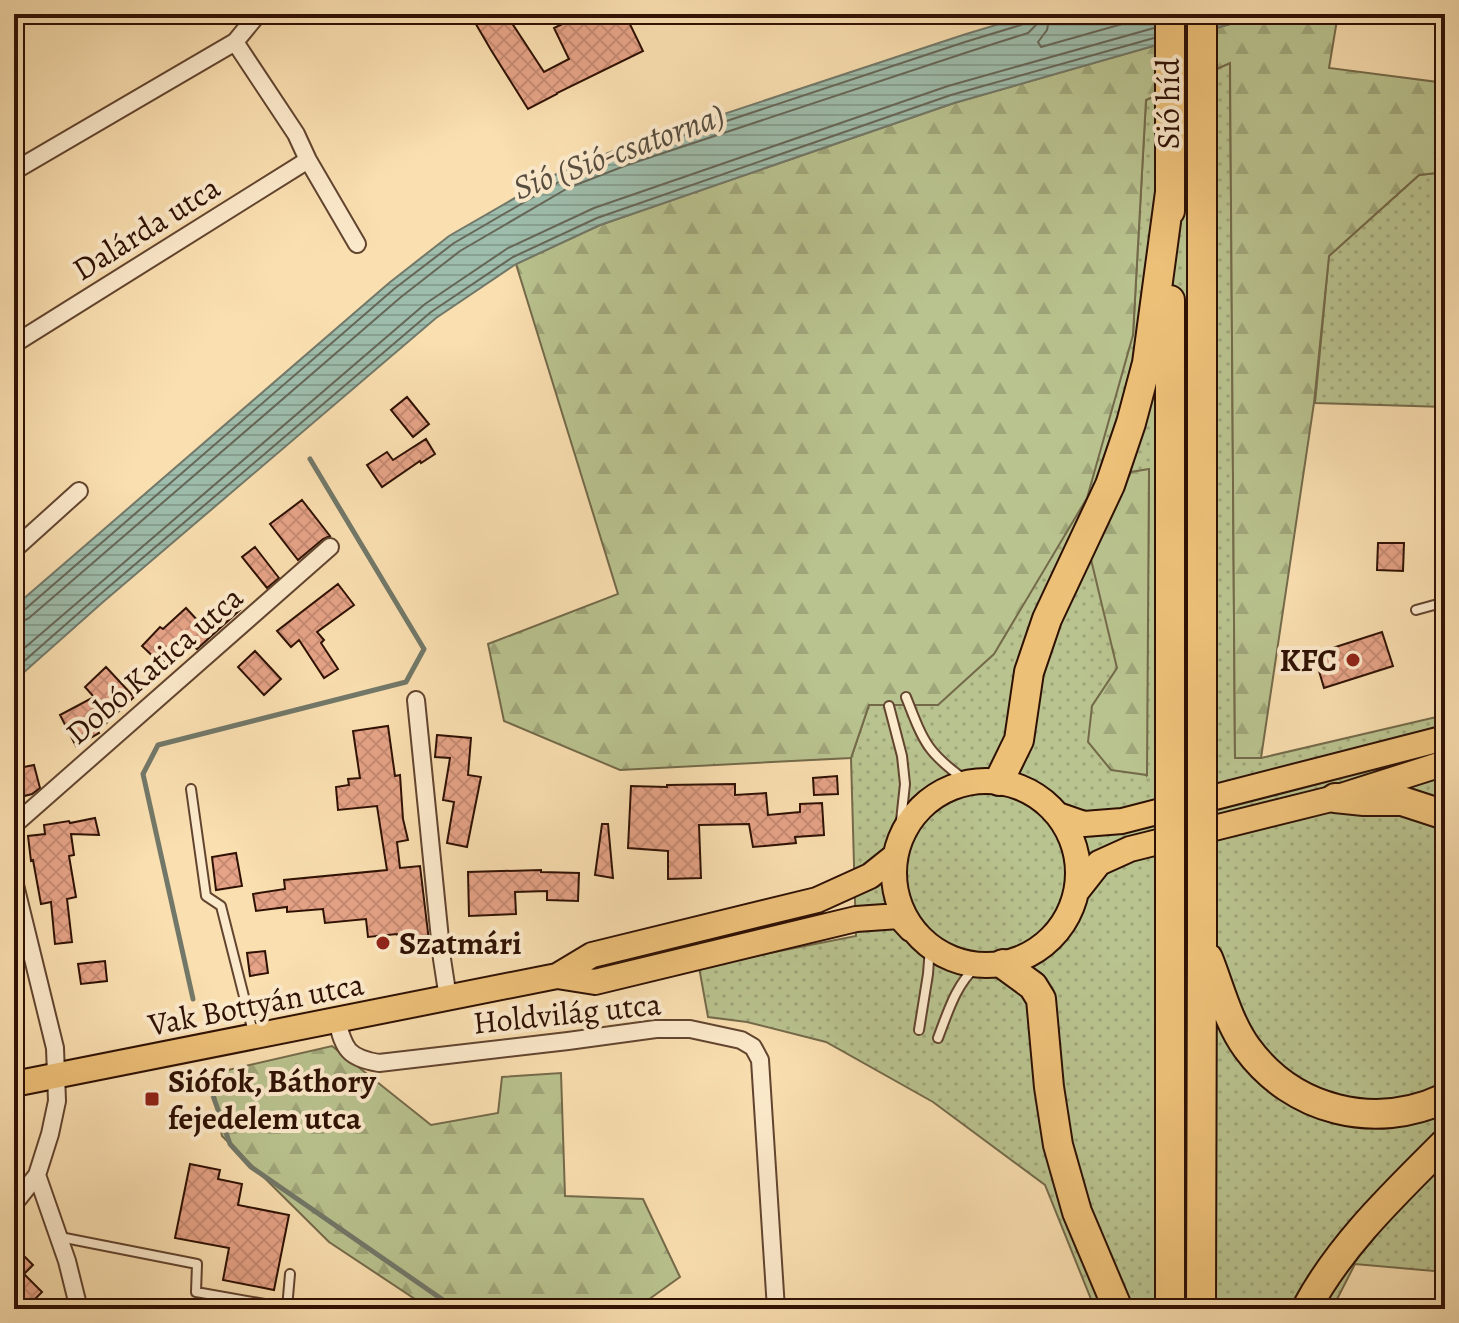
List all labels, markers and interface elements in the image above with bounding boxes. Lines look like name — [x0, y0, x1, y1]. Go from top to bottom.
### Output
street label: Sió híd — [1146, 58, 1190, 150]
water label: Sió (Sió-csatorna) — [506, 91, 732, 211]
street label: Dalárda utca — [64, 165, 228, 291]
street label: Dobó Katica utca — [56, 576, 252, 754]
place label: KFC — [1280, 638, 1337, 682]
marker: KFC — [1344, 651, 1362, 669]
place label: Szatmári — [399, 921, 522, 965]
marker: Szatmári — [374, 934, 392, 952]
street label: Vak Bottyán utca — [144, 962, 368, 1047]
street label: Holdvilág utca — [471, 981, 663, 1045]
place label: Siófok, Báthory fejedelem utca — [168, 1059, 377, 1140]
marker: Siófok, Báthory fejedelem utca — [143, 1090, 161, 1108]

